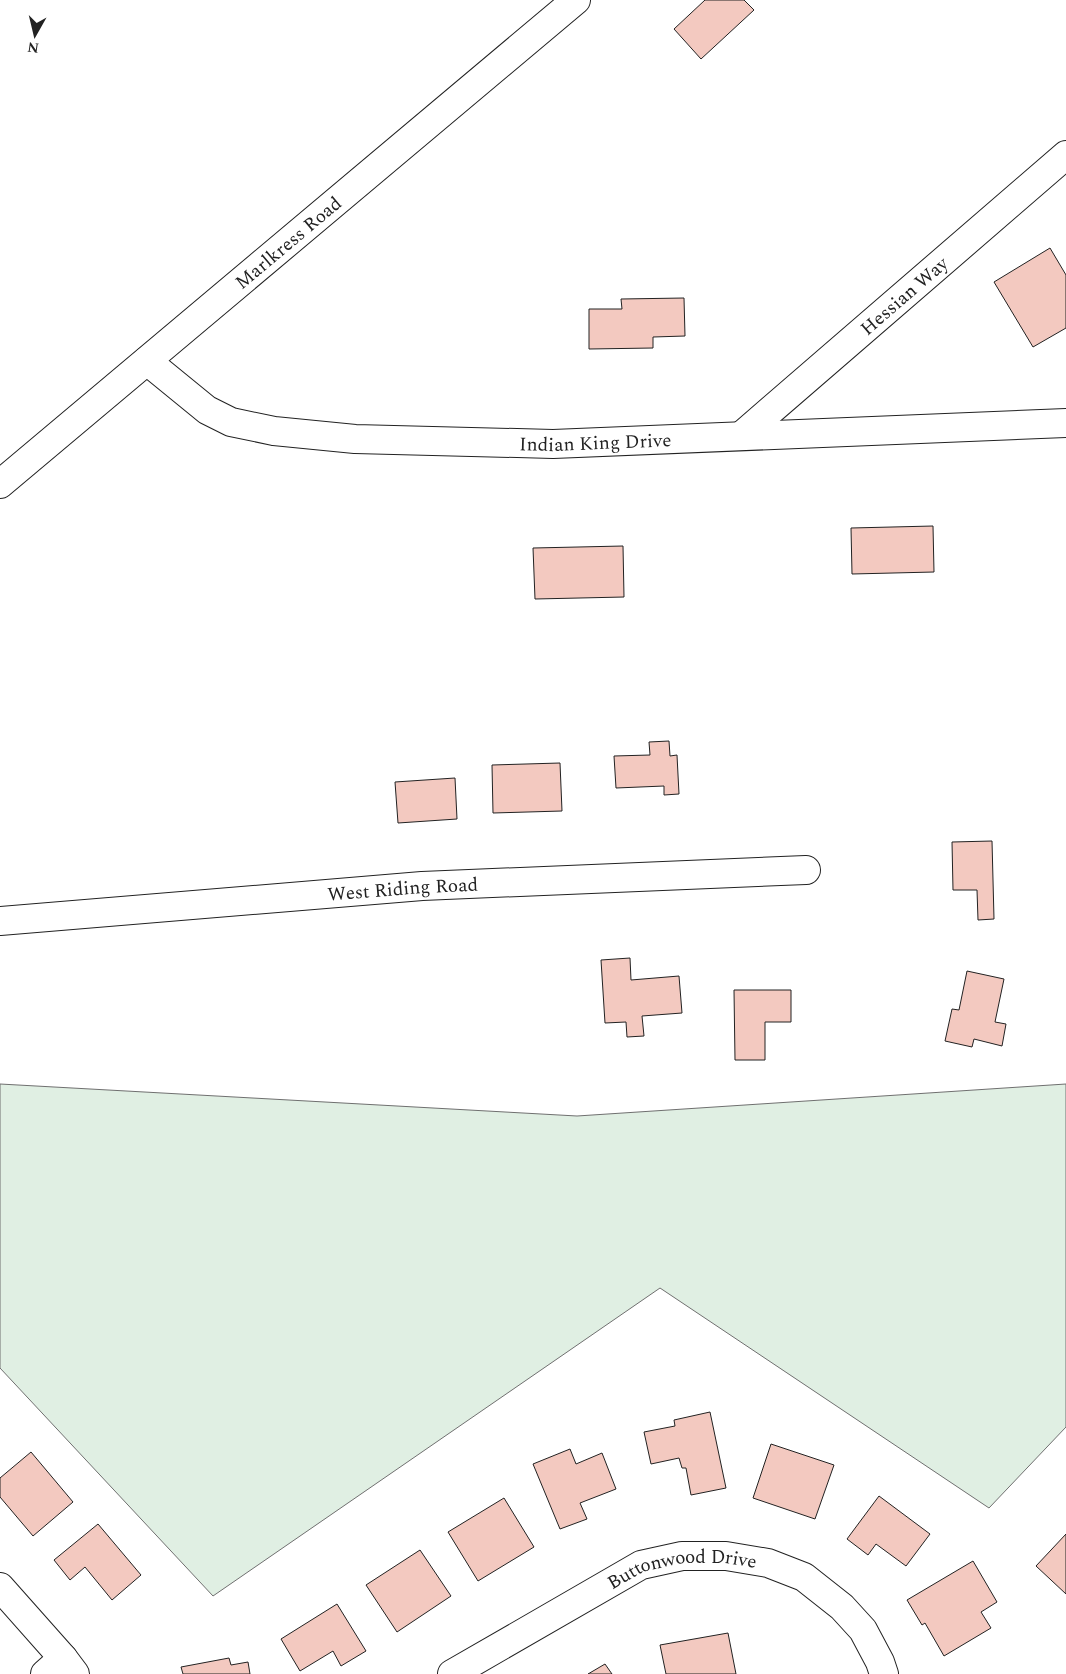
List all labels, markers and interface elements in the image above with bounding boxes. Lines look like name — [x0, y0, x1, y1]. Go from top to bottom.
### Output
north arrow — [10, 10, 60, 60]
text: N — [26, 36, 40, 59]
street label: Marlkress Road — [229, 190, 349, 297]
street label: Hessian Way — [854, 249, 956, 343]
street label: Indian King Drive — [519, 426, 672, 460]
street label: West Riding Road — [326, 871, 479, 910]
street label: Buttonwood Drive — [602, 1543, 759, 1598]

